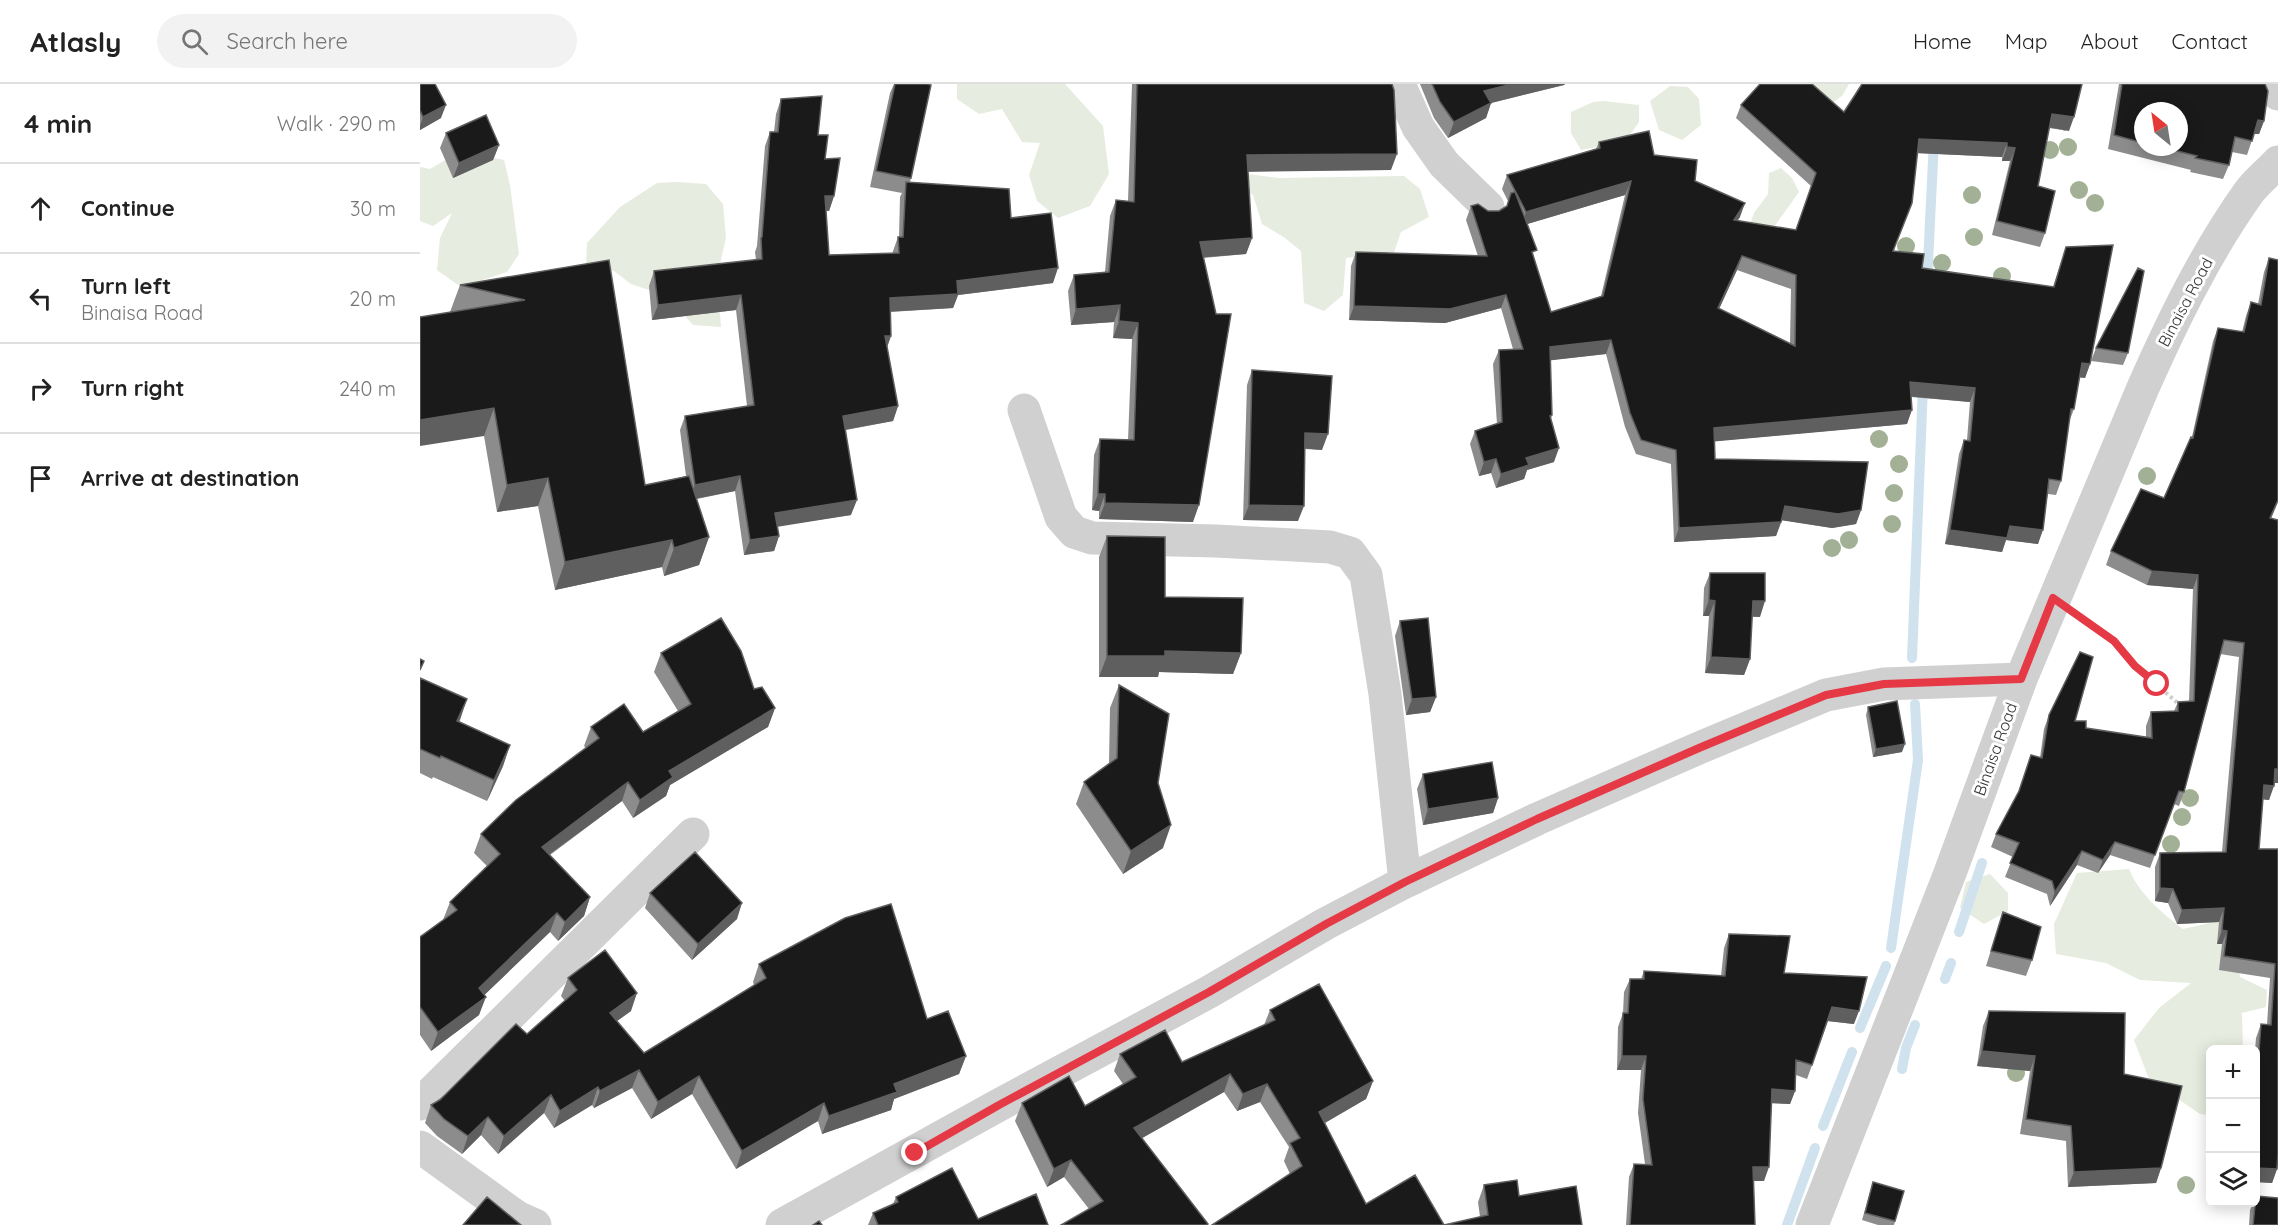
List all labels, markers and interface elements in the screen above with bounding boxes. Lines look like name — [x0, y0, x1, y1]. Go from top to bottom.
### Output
search box — [157, 14, 577, 68]
text: Atlasly — [30, 24, 121, 59]
icon: search — [178, 25, 211, 58]
text: Search here — [226, 27, 348, 55]
text: Home — [1913, 28, 1972, 54]
text: Map — [2005, 28, 2048, 54]
text: About — [2081, 28, 2139, 54]
text: Contact — [2172, 28, 2248, 54]
north arrow — [2134, 102, 2188, 156]
text: 4 min — [24, 107, 92, 140]
text: Walk · 290 m — [277, 111, 396, 136]
icon: ahead — [24, 192, 57, 225]
text: Continue — [81, 194, 175, 222]
text: 30 m — [350, 196, 396, 221]
street label: Binaisa Road — [2153, 254, 2217, 350]
text: Turn left — [81, 272, 171, 300]
icon: left — [24, 282, 57, 315]
text: 20 m — [349, 286, 396, 311]
text: Binaisa Road — [81, 300, 203, 325]
icon: right — [24, 372, 57, 405]
text: Turn right — [81, 374, 185, 402]
text: 240 m — [339, 376, 396, 401]
icon: arrive — [24, 462, 57, 495]
text: Arrive at destination — [81, 464, 299, 492]
route start — [2143, 670, 2169, 696]
street label: Binaisa Road — [1969, 700, 2021, 798]
map controls — [2206, 1045, 2260, 1207]
button: + — [2206, 1045, 2260, 1099]
button: − — [2206, 1099, 2260, 1153]
route end — [901, 1139, 927, 1165]
button: layers — [2206, 1153, 2260, 1207]

